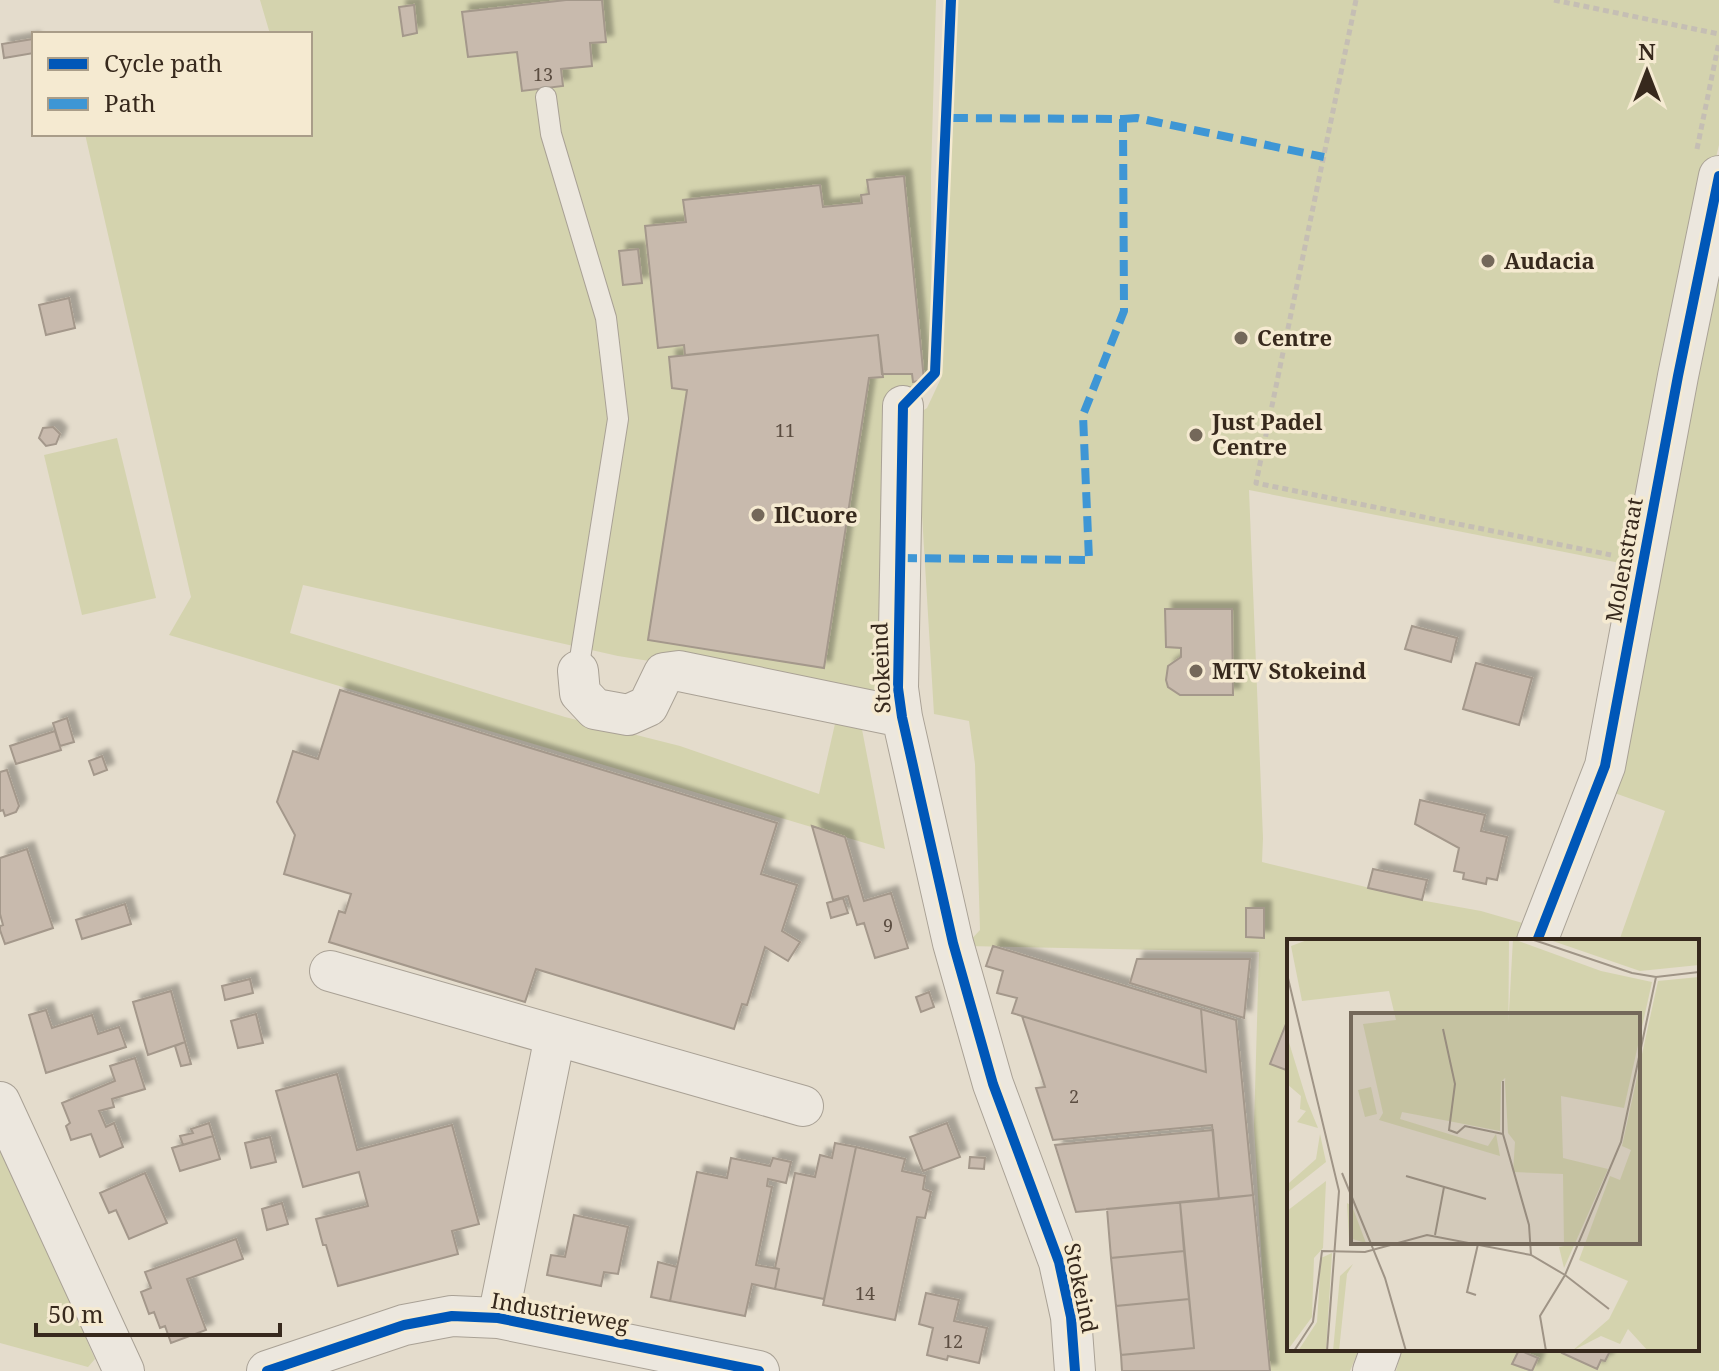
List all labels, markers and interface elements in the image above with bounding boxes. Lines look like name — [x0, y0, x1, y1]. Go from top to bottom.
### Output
legend — [32, 32, 312, 136]
north arrow — [1607, 32, 1687, 112]
text: N — [1638, 36, 1656, 66]
text: Cycle path — [104, 46, 223, 79]
house number: 13 — [533, 62, 553, 86]
text: Path — [104, 86, 156, 119]
place label: Audacia — [1504, 245, 1595, 275]
marker: Audacia — [1479, 252, 1497, 270]
place label: Centre — [1257, 322, 1332, 352]
marker: Centre — [1232, 329, 1250, 347]
place label: Just Padel Centre — [1211, 406, 1323, 461]
house number: 11 — [775, 418, 795, 442]
marker: Just Padel Centre — [1187, 426, 1205, 444]
street label: Molenstraat — [1597, 495, 1649, 625]
place label: IlCuore — [774, 499, 858, 529]
marker: IlCuore — [749, 506, 767, 524]
street label: Stokeind — [863, 621, 897, 714]
place label: MTV Stokeind — [1212, 655, 1366, 685]
marker: MTV Stokeind — [1187, 662, 1205, 680]
house number: 9 — [883, 913, 893, 937]
inset map — [1287, 939, 1699, 1351]
house number: 2 — [1069, 1084, 1079, 1108]
street label: Stokeind — [1058, 1240, 1106, 1336]
house number: 14 — [855, 1281, 875, 1305]
street label: Industrieweg — [489, 1284, 631, 1338]
scale bar — [36, 1287, 280, 1337]
text: 50 m — [48, 1297, 104, 1330]
house number: 12 — [943, 1329, 963, 1353]

